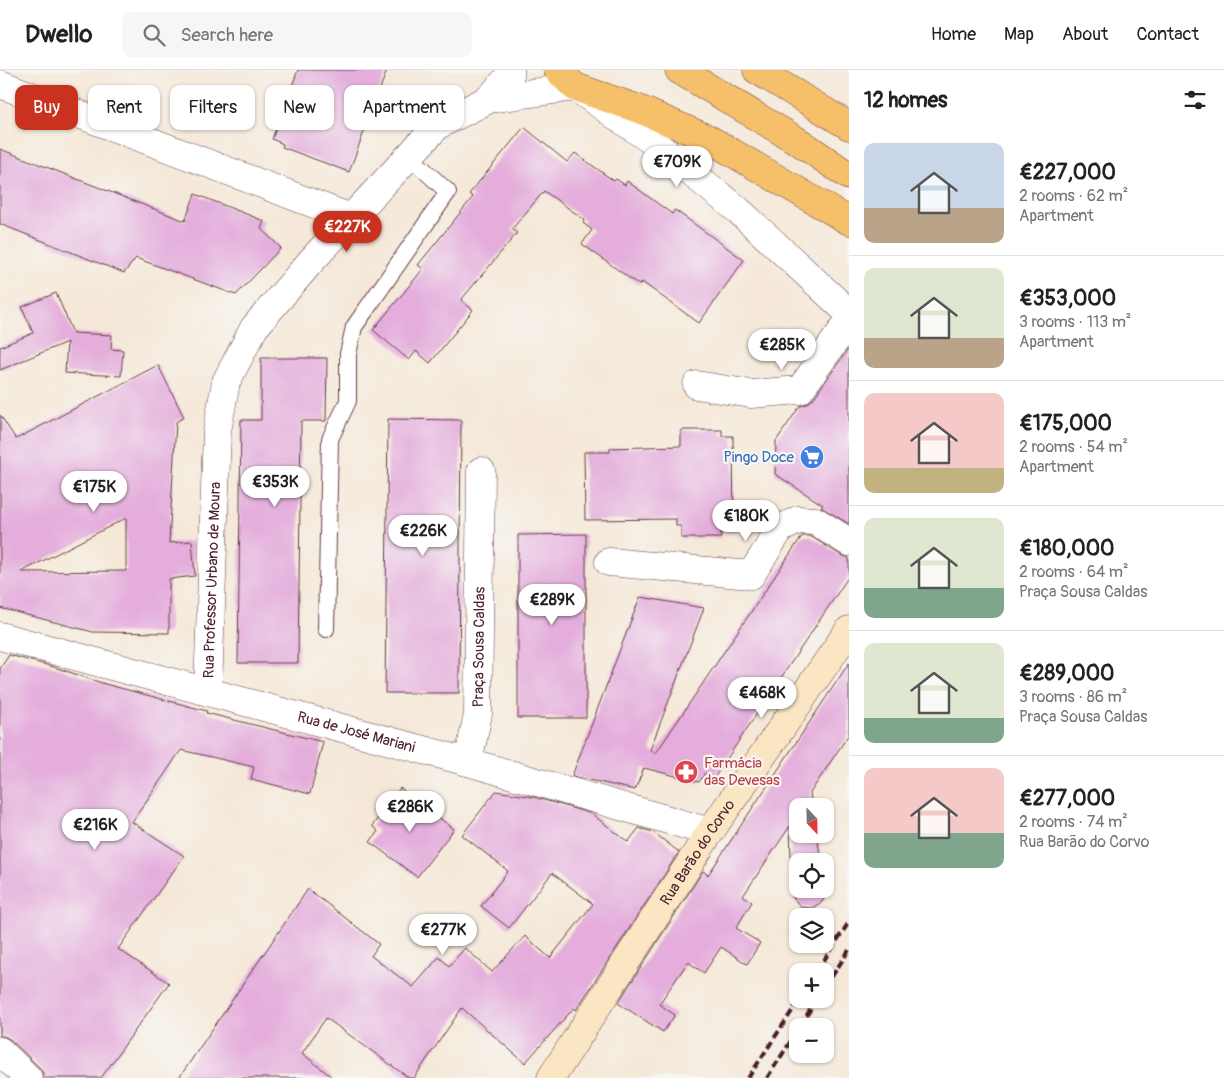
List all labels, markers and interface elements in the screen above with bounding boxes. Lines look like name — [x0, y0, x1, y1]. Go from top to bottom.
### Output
search box — [122, 12, 472, 57]
text: Dwello — [25, 20, 92, 49]
icon: search — [140, 21, 168, 49]
text: Search here — [180, 23, 273, 47]
text: Home — [931, 23, 976, 46]
text: Map — [1004, 23, 1034, 46]
text: About — [1062, 23, 1108, 46]
text: Contact — [1136, 23, 1199, 46]
chip: Buy — [15, 85, 78, 130]
chip: Rent — [88, 85, 160, 130]
chip: Filters — [170, 85, 255, 130]
chip: New — [265, 85, 334, 130]
chip: Apartment — [344, 85, 464, 130]
icon: filters — [1181, 86, 1209, 114]
text: 12 homes — [864, 87, 947, 114]
pin: €709K — [642, 146, 712, 188]
text: €709K — [653, 152, 701, 172]
text: €227,000 — [1019, 159, 1116, 186]
icon: home — [904, 163, 964, 223]
text: 2 rooms · 62 m² — [1019, 186, 1128, 206]
text: Apartment — [1019, 206, 1094, 226]
pin: €227K — [312, 210, 382, 253]
text: €227K — [324, 217, 370, 237]
text: €353,000 — [1019, 285, 1116, 312]
icon: home — [904, 288, 964, 348]
text: 3 rooms · 113 m² — [1019, 312, 1131, 332]
pin: €285K — [747, 328, 817, 371]
text: Apartment — [1019, 332, 1094, 352]
text: €285K — [759, 335, 805, 355]
text: €175,000 — [1019, 410, 1112, 437]
icon: home — [904, 413, 964, 473]
text: 2 rooms · 54 m² — [1019, 437, 1128, 457]
supermarket icon: Pingo Doce — [799, 444, 825, 470]
place label: Pingo Doce — [723, 448, 795, 467]
text: Apartment — [1019, 457, 1094, 477]
pin: €353K — [240, 466, 310, 508]
pin: €175K — [59, 470, 129, 513]
text: €353K — [252, 472, 298, 492]
text: €175K — [72, 477, 116, 497]
street label: Rua Professor Urbano de Moura — [199, 481, 225, 679]
pin: €180K — [711, 500, 781, 542]
text: €180K — [723, 506, 769, 526]
pin: €226K — [388, 514, 458, 557]
text: €226K — [399, 521, 447, 541]
text: €180,000 — [1019, 535, 1114, 562]
icon: home — [904, 538, 964, 598]
text: 2 rooms · 64 m² — [1019, 562, 1129, 582]
text: Praça Sousa Caldas — [1019, 582, 1147, 602]
pin: €289K — [517, 584, 587, 626]
street label: Praça Sousa Caldas — [469, 586, 489, 707]
text: €289K — [529, 590, 575, 610]
text: €289,000 — [1019, 660, 1114, 687]
icon: home — [904, 663, 964, 723]
pin: €468K — [727, 676, 797, 719]
text: €468K — [739, 683, 785, 703]
text: 3 rooms · 86 m² — [1019, 687, 1127, 707]
street label: Rua de José Mariani — [295, 707, 418, 757]
text: Praça Sousa Caldas — [1019, 707, 1147, 727]
place label: Farmácia das Devesas — [704, 754, 780, 790]
pharmacy icon: Farmácia das Devesas — [673, 759, 699, 785]
text: €277,000 — [1019, 785, 1115, 812]
icon: home — [904, 788, 964, 848]
pin: €286K — [375, 790, 445, 833]
street label: Rua Barão do Corvo — [656, 796, 739, 909]
text: €286K — [387, 797, 433, 817]
north arrow — [789, 798, 834, 842]
map controls — [789, 798, 834, 1063]
pin: €216K — [60, 808, 130, 851]
text: 2 rooms · 74 m² — [1019, 812, 1128, 832]
text: €216K — [73, 815, 117, 835]
text: Rua Barão do Corvo — [1019, 832, 1149, 852]
button: locate — [789, 853, 834, 898]
button: layers — [789, 908, 834, 953]
pin: €277K — [408, 914, 478, 956]
text: €277K — [420, 920, 466, 940]
button: + — [789, 963, 834, 1008]
button: − — [789, 1018, 834, 1063]

